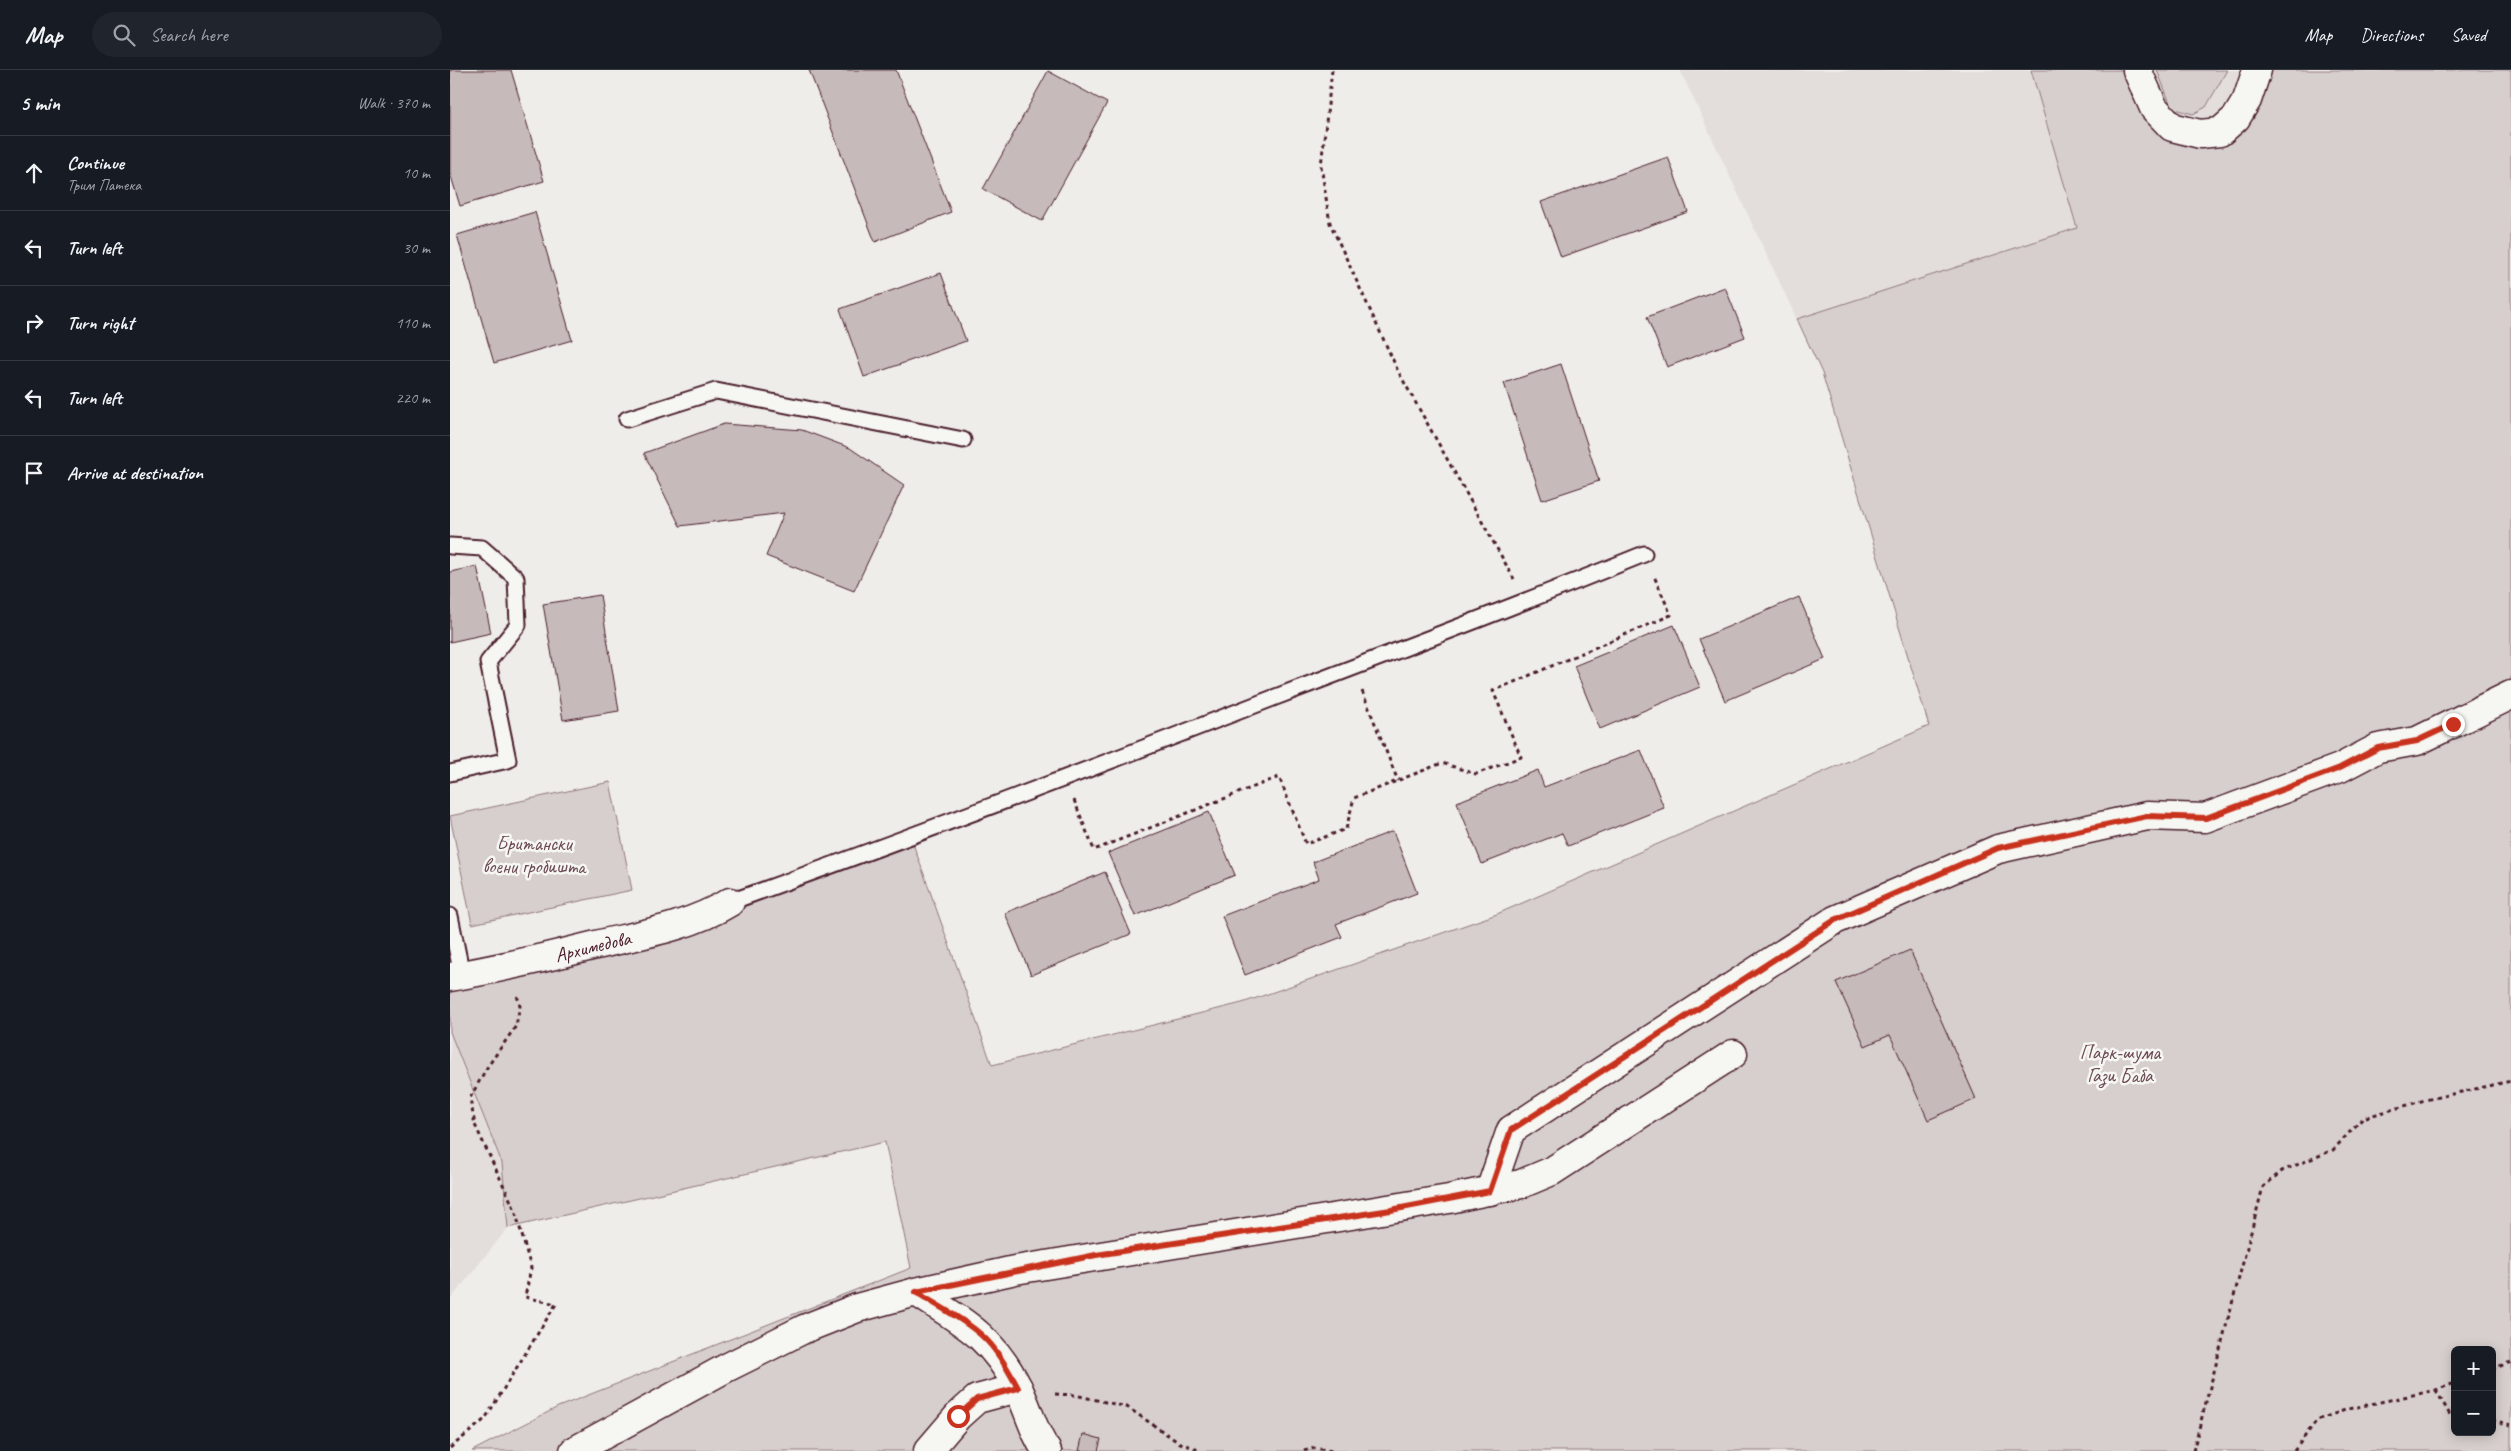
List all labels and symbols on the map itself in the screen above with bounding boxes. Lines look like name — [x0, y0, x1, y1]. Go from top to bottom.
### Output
route end — [2442, 713, 2465, 736]
park label: Британски воени гробишта — [483, 831, 587, 879]
street label: Архимедова — [552, 925, 634, 968]
park label: Парк-шума Гази Баба — [2080, 1040, 2162, 1089]
route start — [947, 1405, 970, 1428]

